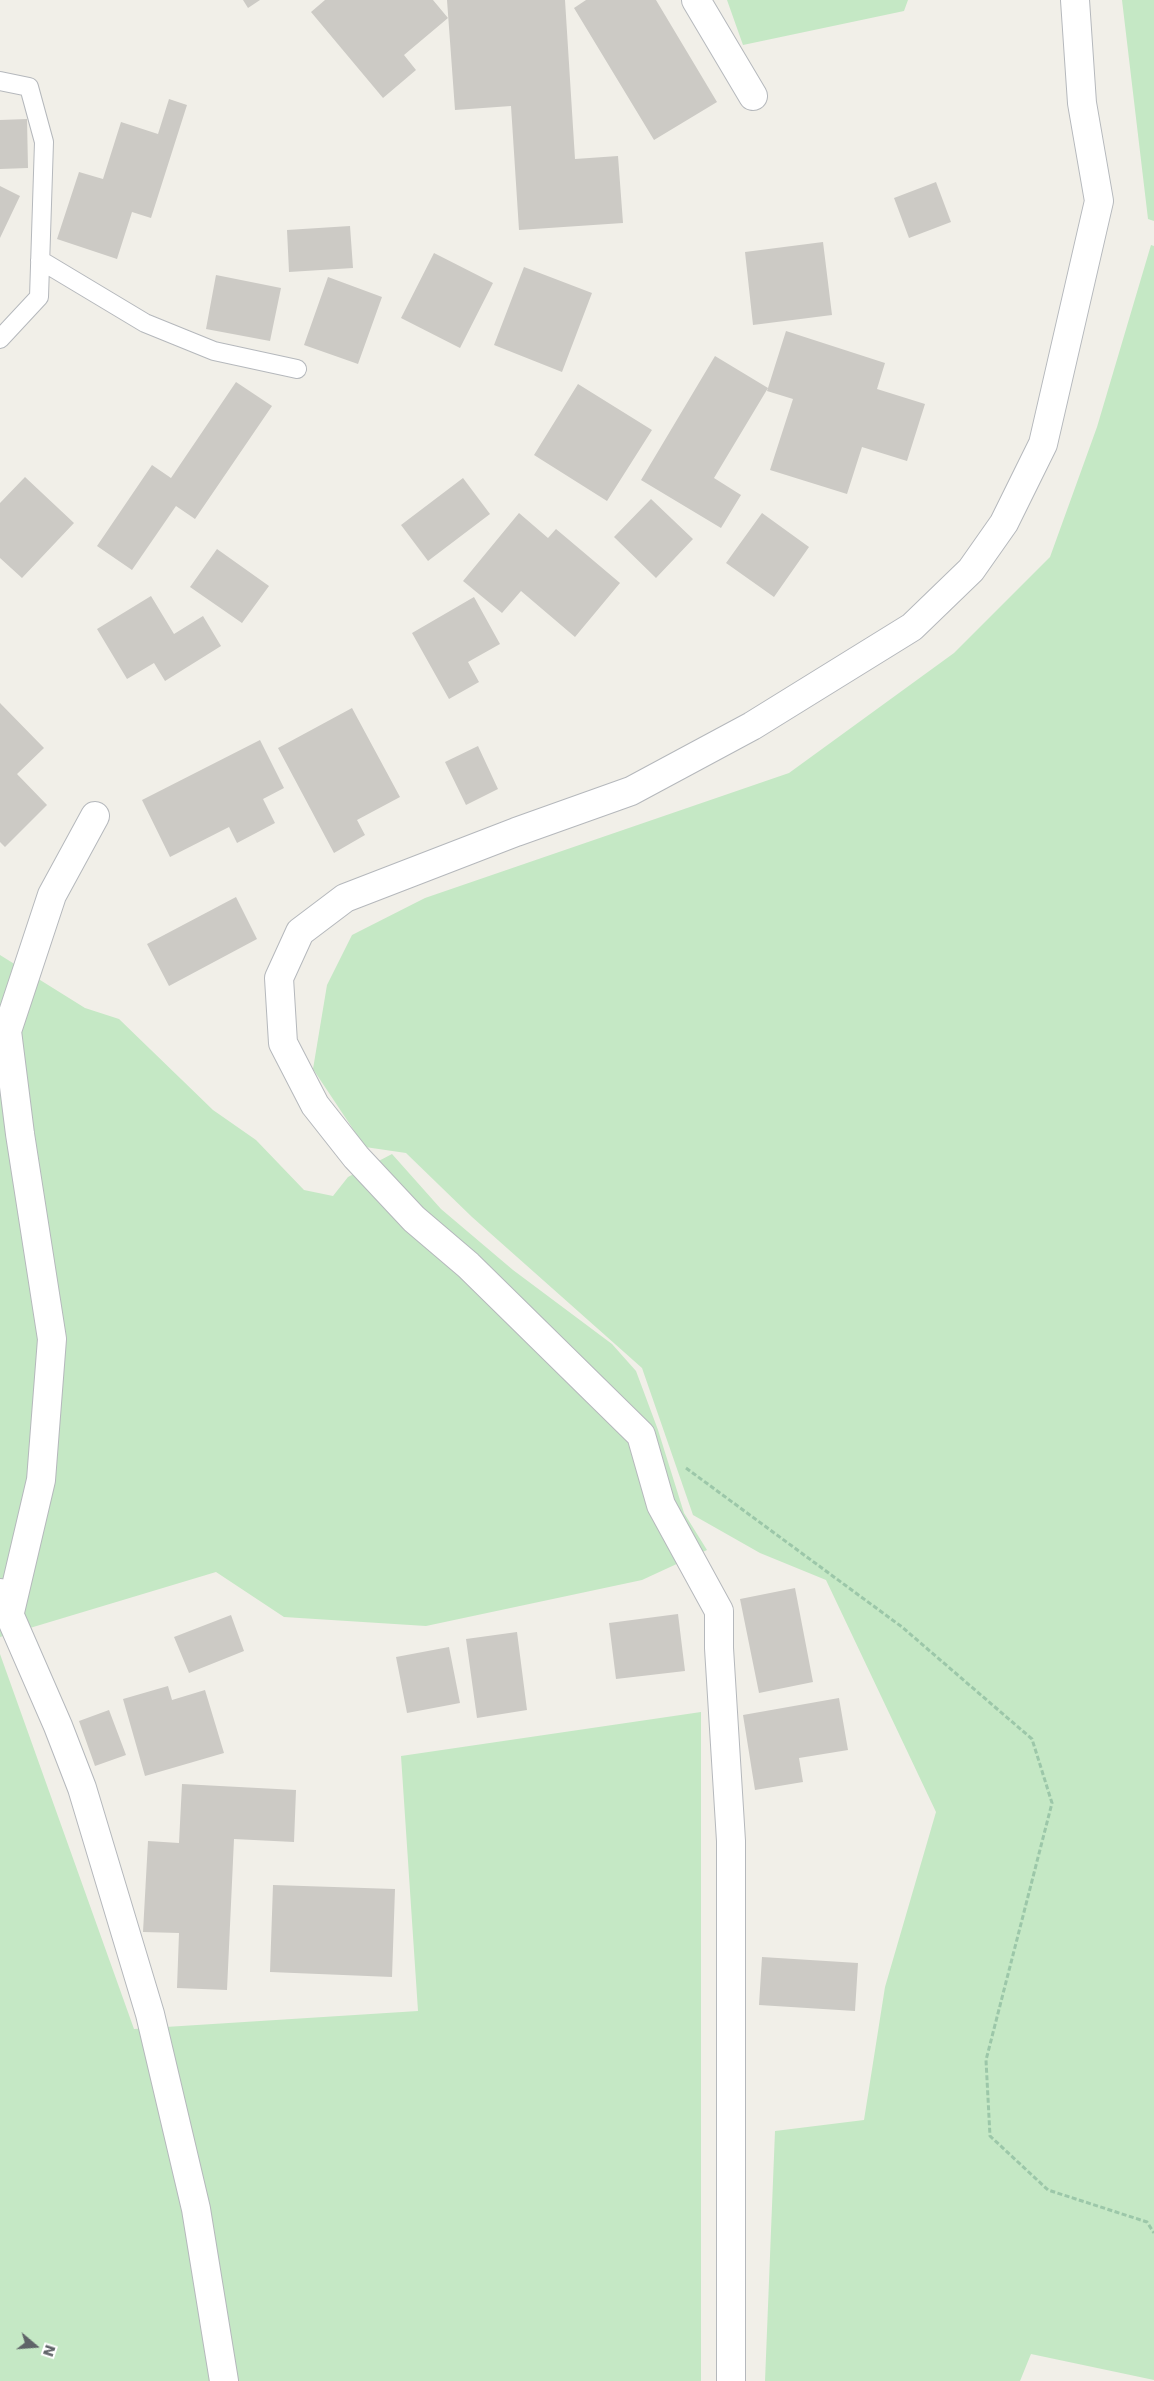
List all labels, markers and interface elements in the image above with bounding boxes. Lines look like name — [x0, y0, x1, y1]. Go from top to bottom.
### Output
north arrow — [10, 2321, 60, 2371]
text: N — [40, 2343, 59, 2359]

